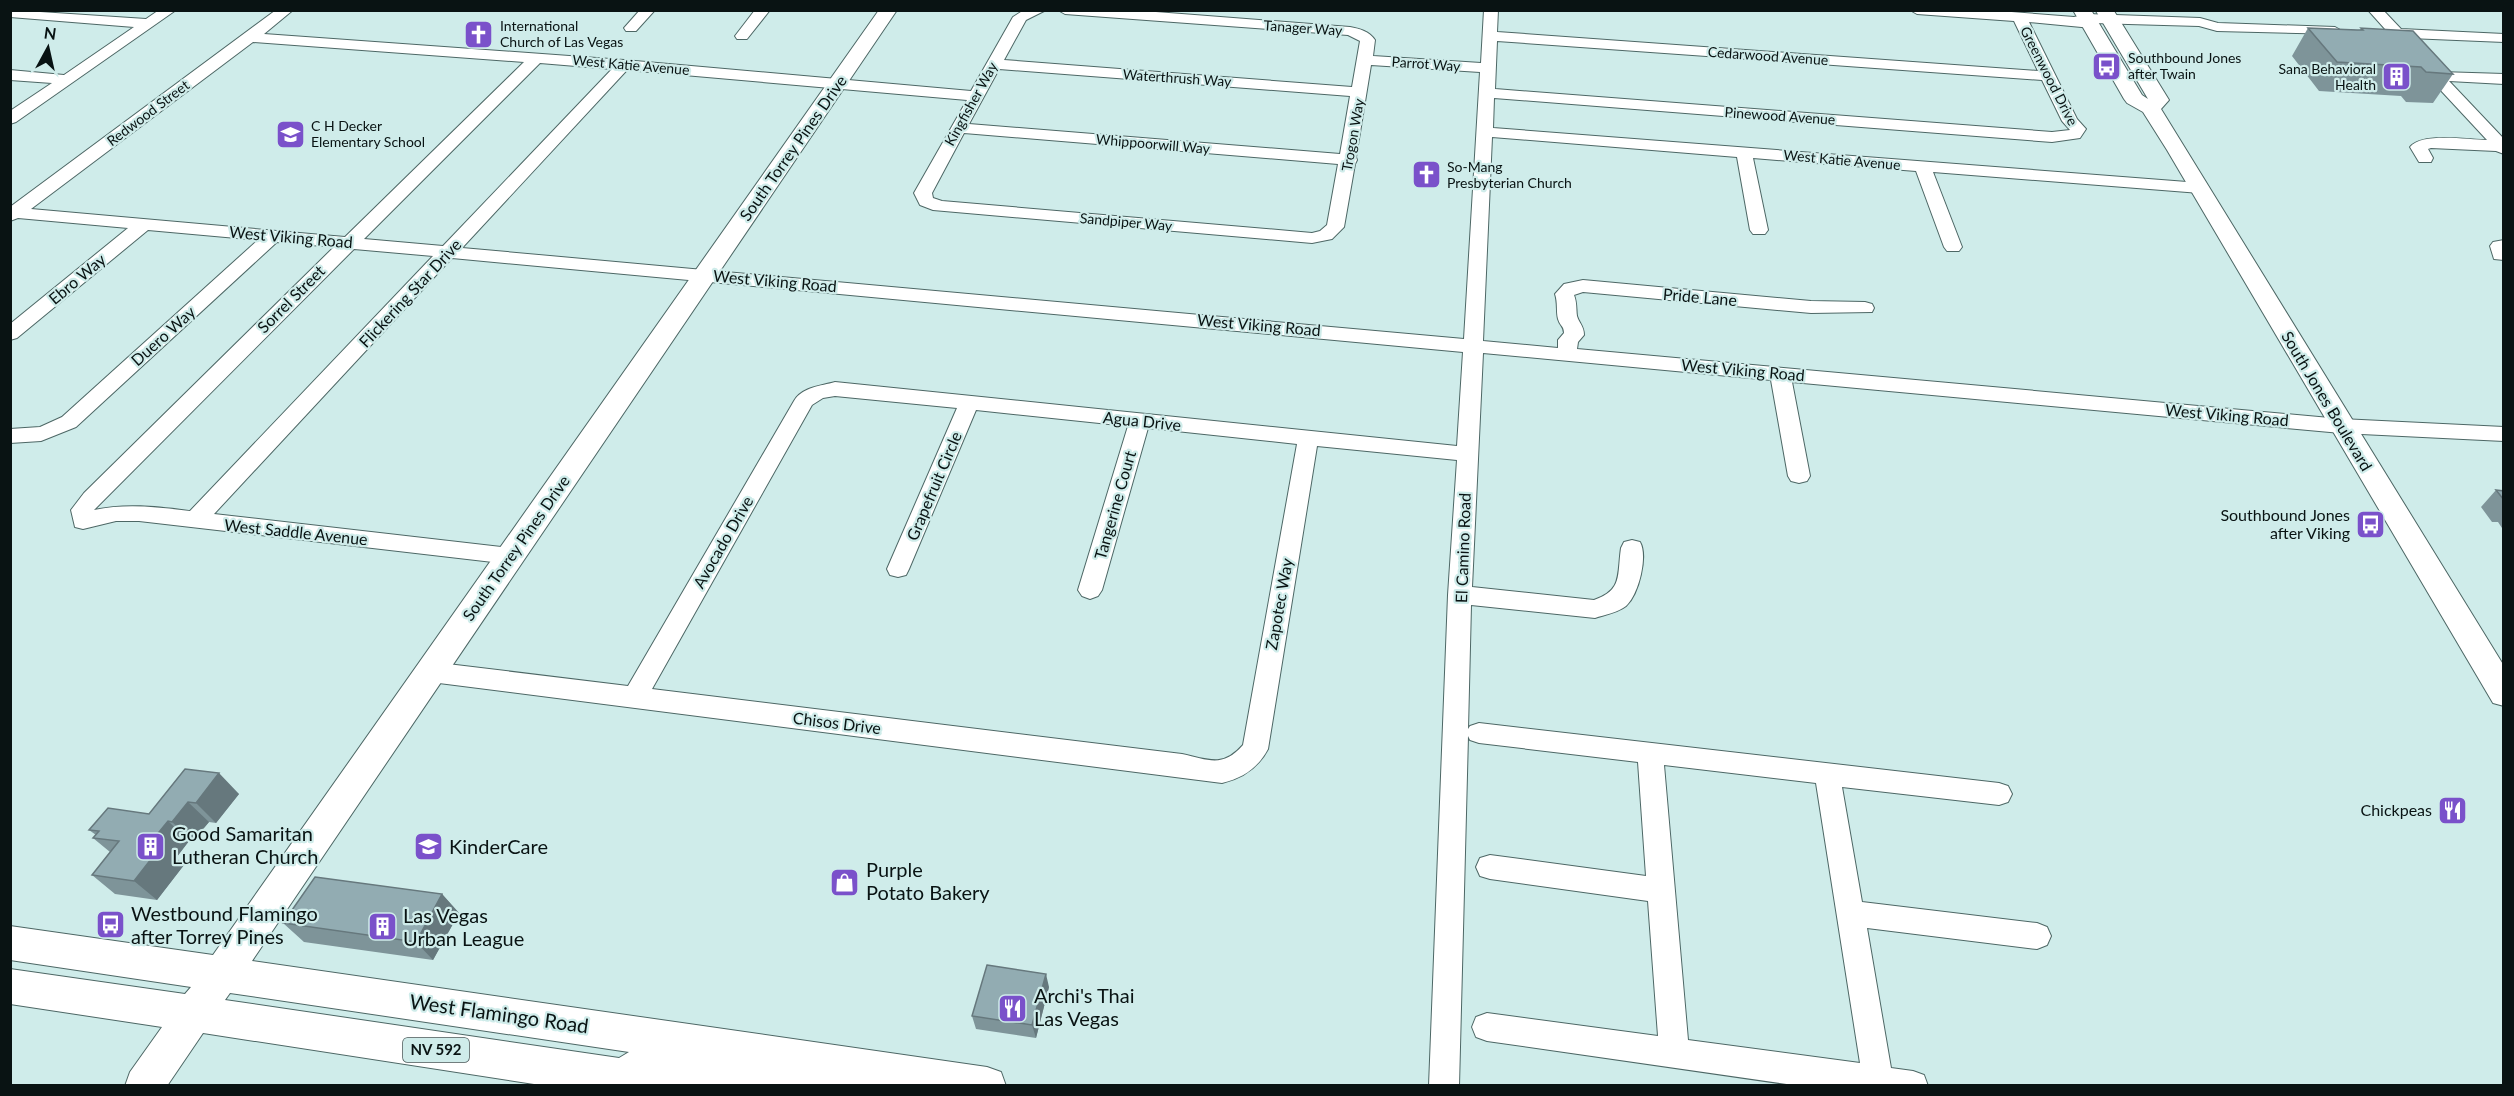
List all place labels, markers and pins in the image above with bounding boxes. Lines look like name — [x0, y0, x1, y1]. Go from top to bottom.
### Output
place label: International Church of Las Vegas — [500, 17, 623, 50]
church icon: International Church of Las Vegas — [463, 18, 495, 50]
place label: Southbound Jones after Twain — [2128, 49, 2241, 82]
bus stop icon: Southbound Jones after Twain — [2091, 50, 2123, 82]
place label: Sana Behavioral Health — [2278, 60, 2376, 93]
building icon: Sana Behavioral Health — [2381, 61, 2413, 93]
place label: C H Decker Elementary School — [311, 117, 425, 150]
school or university icon: C H Decker Elementary School — [274, 118, 306, 150]
place label: So-Mang Presbyterian Church — [1447, 158, 1572, 191]
church icon: So-Mang Presbyterian Church — [1410, 159, 1442, 191]
place label: Southbound Jones after Viking — [2220, 505, 2350, 542]
bus stop icon: Southbound Jones after Viking — [2355, 508, 2387, 540]
restaurant icon: Chickpeas — [2437, 794, 2469, 826]
place label: Chickpeas — [2360, 800, 2432, 819]
place label: Good Samaritan Lutheran Church — [172, 821, 318, 868]
building icon: Good Samaritan Lutheran Church — [135, 830, 167, 862]
school or university icon: KinderCare — [412, 831, 444, 863]
place label: KinderCare — [449, 834, 548, 858]
place label: Purple Potato Bakery — [866, 857, 990, 904]
shop icon: Purple Potato Bakery — [829, 866, 861, 898]
place label: Westbound Flamingo after Torrey Pines — [131, 901, 318, 948]
place label: Las Vegas Urban League — [403, 903, 524, 950]
bus stop icon: Westbound Flamingo after Torrey Pines — [94, 909, 126, 941]
building icon: Las Vegas Urban League — [366, 911, 398, 943]
place label: Archi's Thai Las Vegas — [1034, 983, 1135, 1030]
restaurant icon: Archi's Thai Las Vegas — [997, 992, 1029, 1024]

